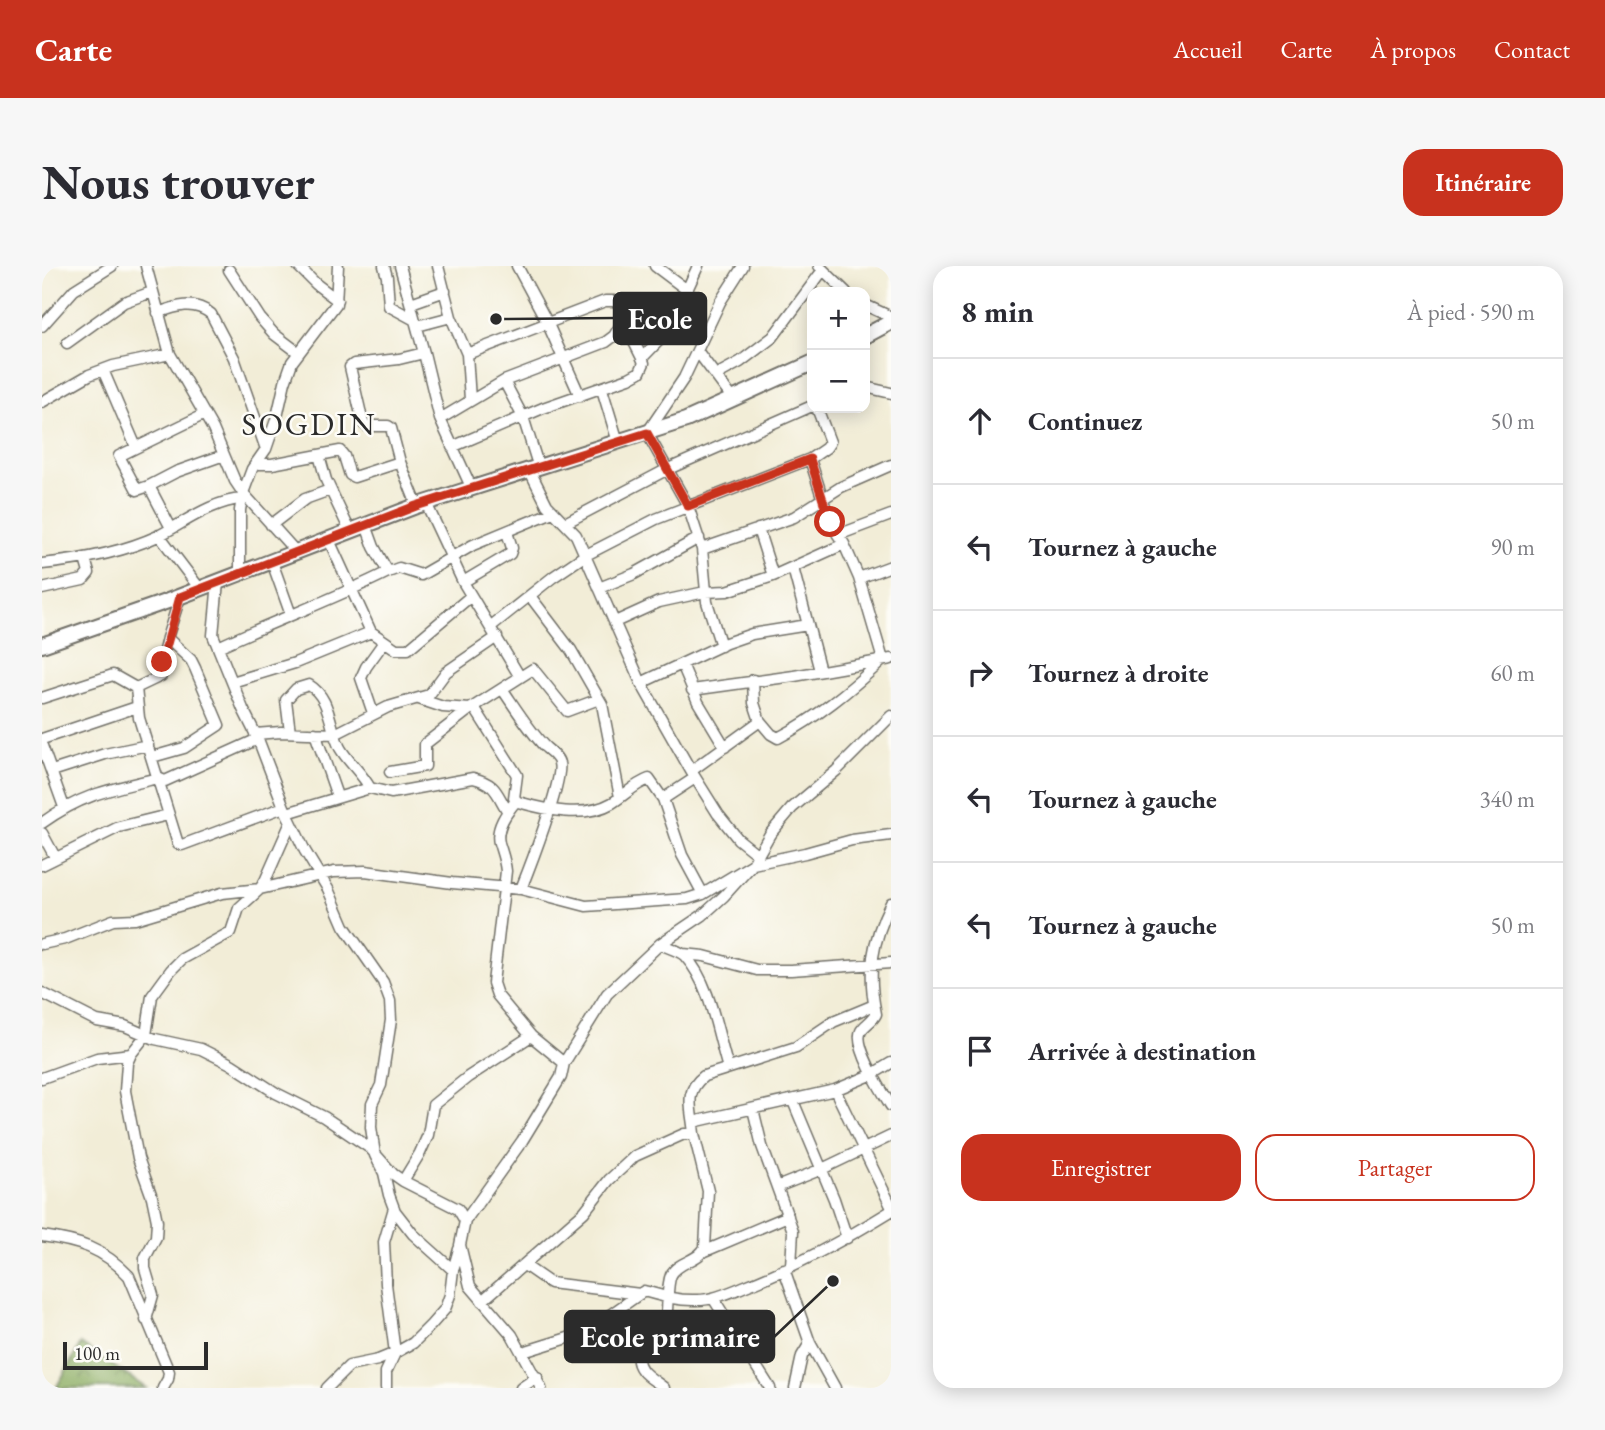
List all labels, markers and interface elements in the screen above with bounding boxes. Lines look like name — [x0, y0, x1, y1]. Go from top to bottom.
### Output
text: Carte — [35, 28, 112, 71]
text: Accueil — [1173, 34, 1243, 65]
text: Carte — [1281, 34, 1332, 65]
text: À propos — [1370, 34, 1456, 65]
text: Contact — [1494, 34, 1570, 65]
button: Itinéraire — [1403, 149, 1563, 216]
text: Nous trouver — [42, 150, 315, 214]
map controls — [807, 287, 870, 413]
button: + — [807, 287, 870, 350]
text: 8 min — [961, 292, 1034, 331]
callout: Ecole — [614, 293, 706, 344]
text: À pied · 590 m — [1407, 297, 1535, 327]
text: Ecole — [628, 299, 692, 338]
button: − — [807, 350, 870, 413]
icon: ahead — [961, 402, 999, 440]
district label: SOGDIN — [242, 403, 376, 445]
text: Continuez — [1028, 404, 1142, 438]
text: 50 m — [1490, 406, 1535, 436]
route start — [814, 506, 845, 537]
icon: left — [961, 528, 999, 566]
text: Tournez à gauche — [1028, 530, 1217, 564]
text: 90 m — [1490, 532, 1535, 562]
route end — [146, 646, 177, 677]
icon: right — [961, 654, 999, 692]
text: Tournez à droite — [1028, 656, 1209, 690]
text: 60 m — [1490, 658, 1535, 688]
icon: left — [961, 780, 999, 818]
text: Tournez à gauche — [1028, 782, 1217, 816]
text: 340 m — [1479, 784, 1535, 814]
icon: left — [961, 906, 999, 944]
text: Tournez à gauche — [1028, 908, 1217, 942]
text: 50 m — [1490, 910, 1535, 940]
icon: arrive — [961, 1032, 999, 1070]
text: Arrivée à destination — [1028, 1034, 1256, 1068]
button: Enregistrer — [961, 1134, 1241, 1201]
button: Partager — [1255, 1134, 1535, 1201]
callout: Ecole primaire — [565, 1311, 774, 1362]
text: Ecole primaire — [580, 1317, 760, 1356]
scale bar — [63, 1339, 208, 1371]
text: 100 m — [74, 1341, 120, 1366]

